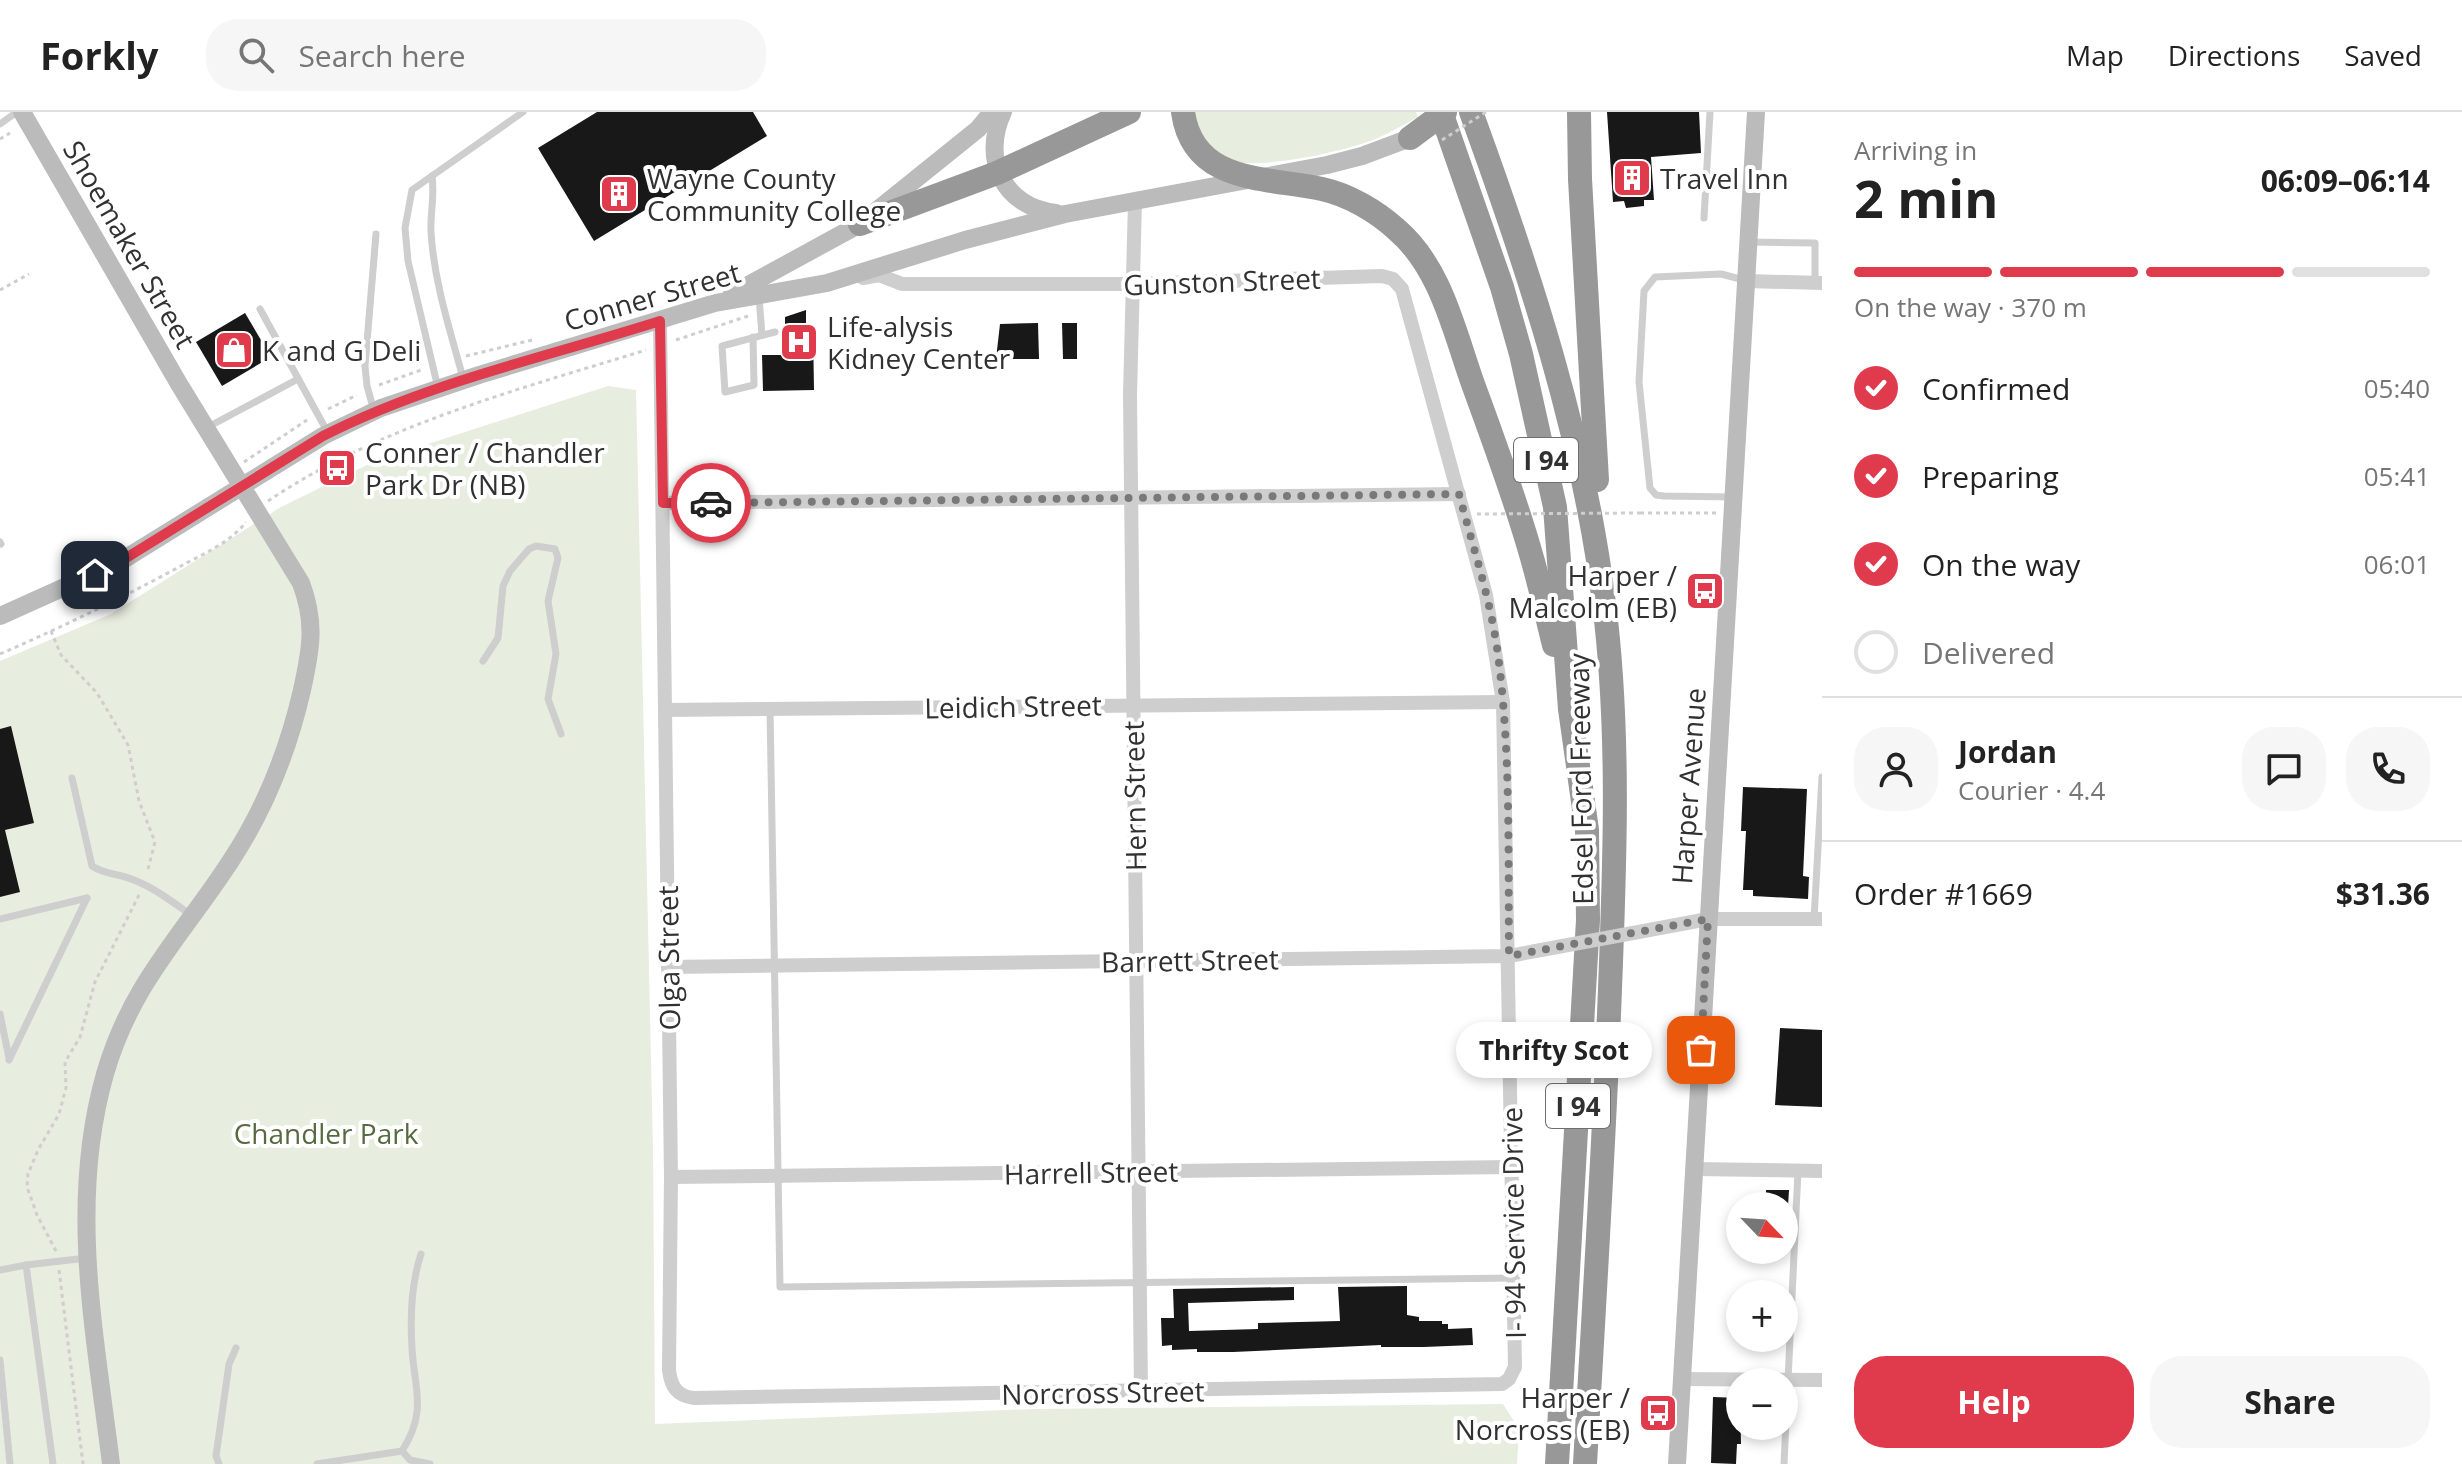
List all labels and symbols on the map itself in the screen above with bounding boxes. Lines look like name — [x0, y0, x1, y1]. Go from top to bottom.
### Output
street label: Shoemaker Street — [55, 133, 205, 355]
building icon: Travel Inn — [1611, 157, 1653, 199]
place label: Wayne County Community College — [647, 159, 901, 229]
place label: Travel Inn — [1660, 159, 1789, 197]
building icon: Wayne County Community College — [598, 173, 640, 215]
street label: Conner Street — [560, 253, 744, 339]
street label: Gunston Street — [1123, 259, 1321, 303]
place label: Life-alysis Kidney Center — [827, 307, 1011, 377]
hospital icon: Life-alysis Kidney Center — [778, 321, 820, 363]
shop icon: K and G Deli — [213, 329, 255, 371]
place label: K and G Deli — [262, 331, 421, 369]
place label: Conner / Chandler Park Dr (NB) — [365, 433, 605, 503]
road number: I 94 — [1514, 438, 1578, 482]
bus stop icon: Conner / Chandler Park Dr (NB) — [316, 447, 358, 489]
courier — [671, 463, 751, 543]
pin — [61, 541, 129, 609]
place label: Harper / Malcolm (EB) — [1509, 556, 1677, 626]
bus stop icon: Harper / Malcolm (EB) — [1684, 570, 1726, 612]
street label: Edsel Ford Freeway — [1559, 652, 1601, 905]
street label: Leidich Street — [924, 685, 1102, 727]
street label: Harper Avenue — [1662, 687, 1714, 885]
street label: Hern Street — [1114, 720, 1154, 872]
street label: Olga Street — [648, 885, 688, 1031]
street label: Barrett Street — [1101, 939, 1279, 981]
pin — [1667, 1016, 1735, 1084]
callout: Thrifty Scot — [1457, 1022, 1653, 1078]
road number: I 94 — [1546, 1084, 1610, 1128]
street label: I- 94 Service Drive — [1492, 1107, 1534, 1339]
park label: Chandler Park — [234, 1114, 419, 1152]
street label: Harrell Street — [1003, 1151, 1179, 1193]
north arrow — [1726, 1192, 1798, 1264]
street label: Norcross Street — [1001, 1371, 1205, 1413]
place label: Harper / Norcross (EB) — [1455, 1378, 1630, 1448]
bus stop icon: Harper / Norcross (EB) — [1637, 1392, 1679, 1434]

